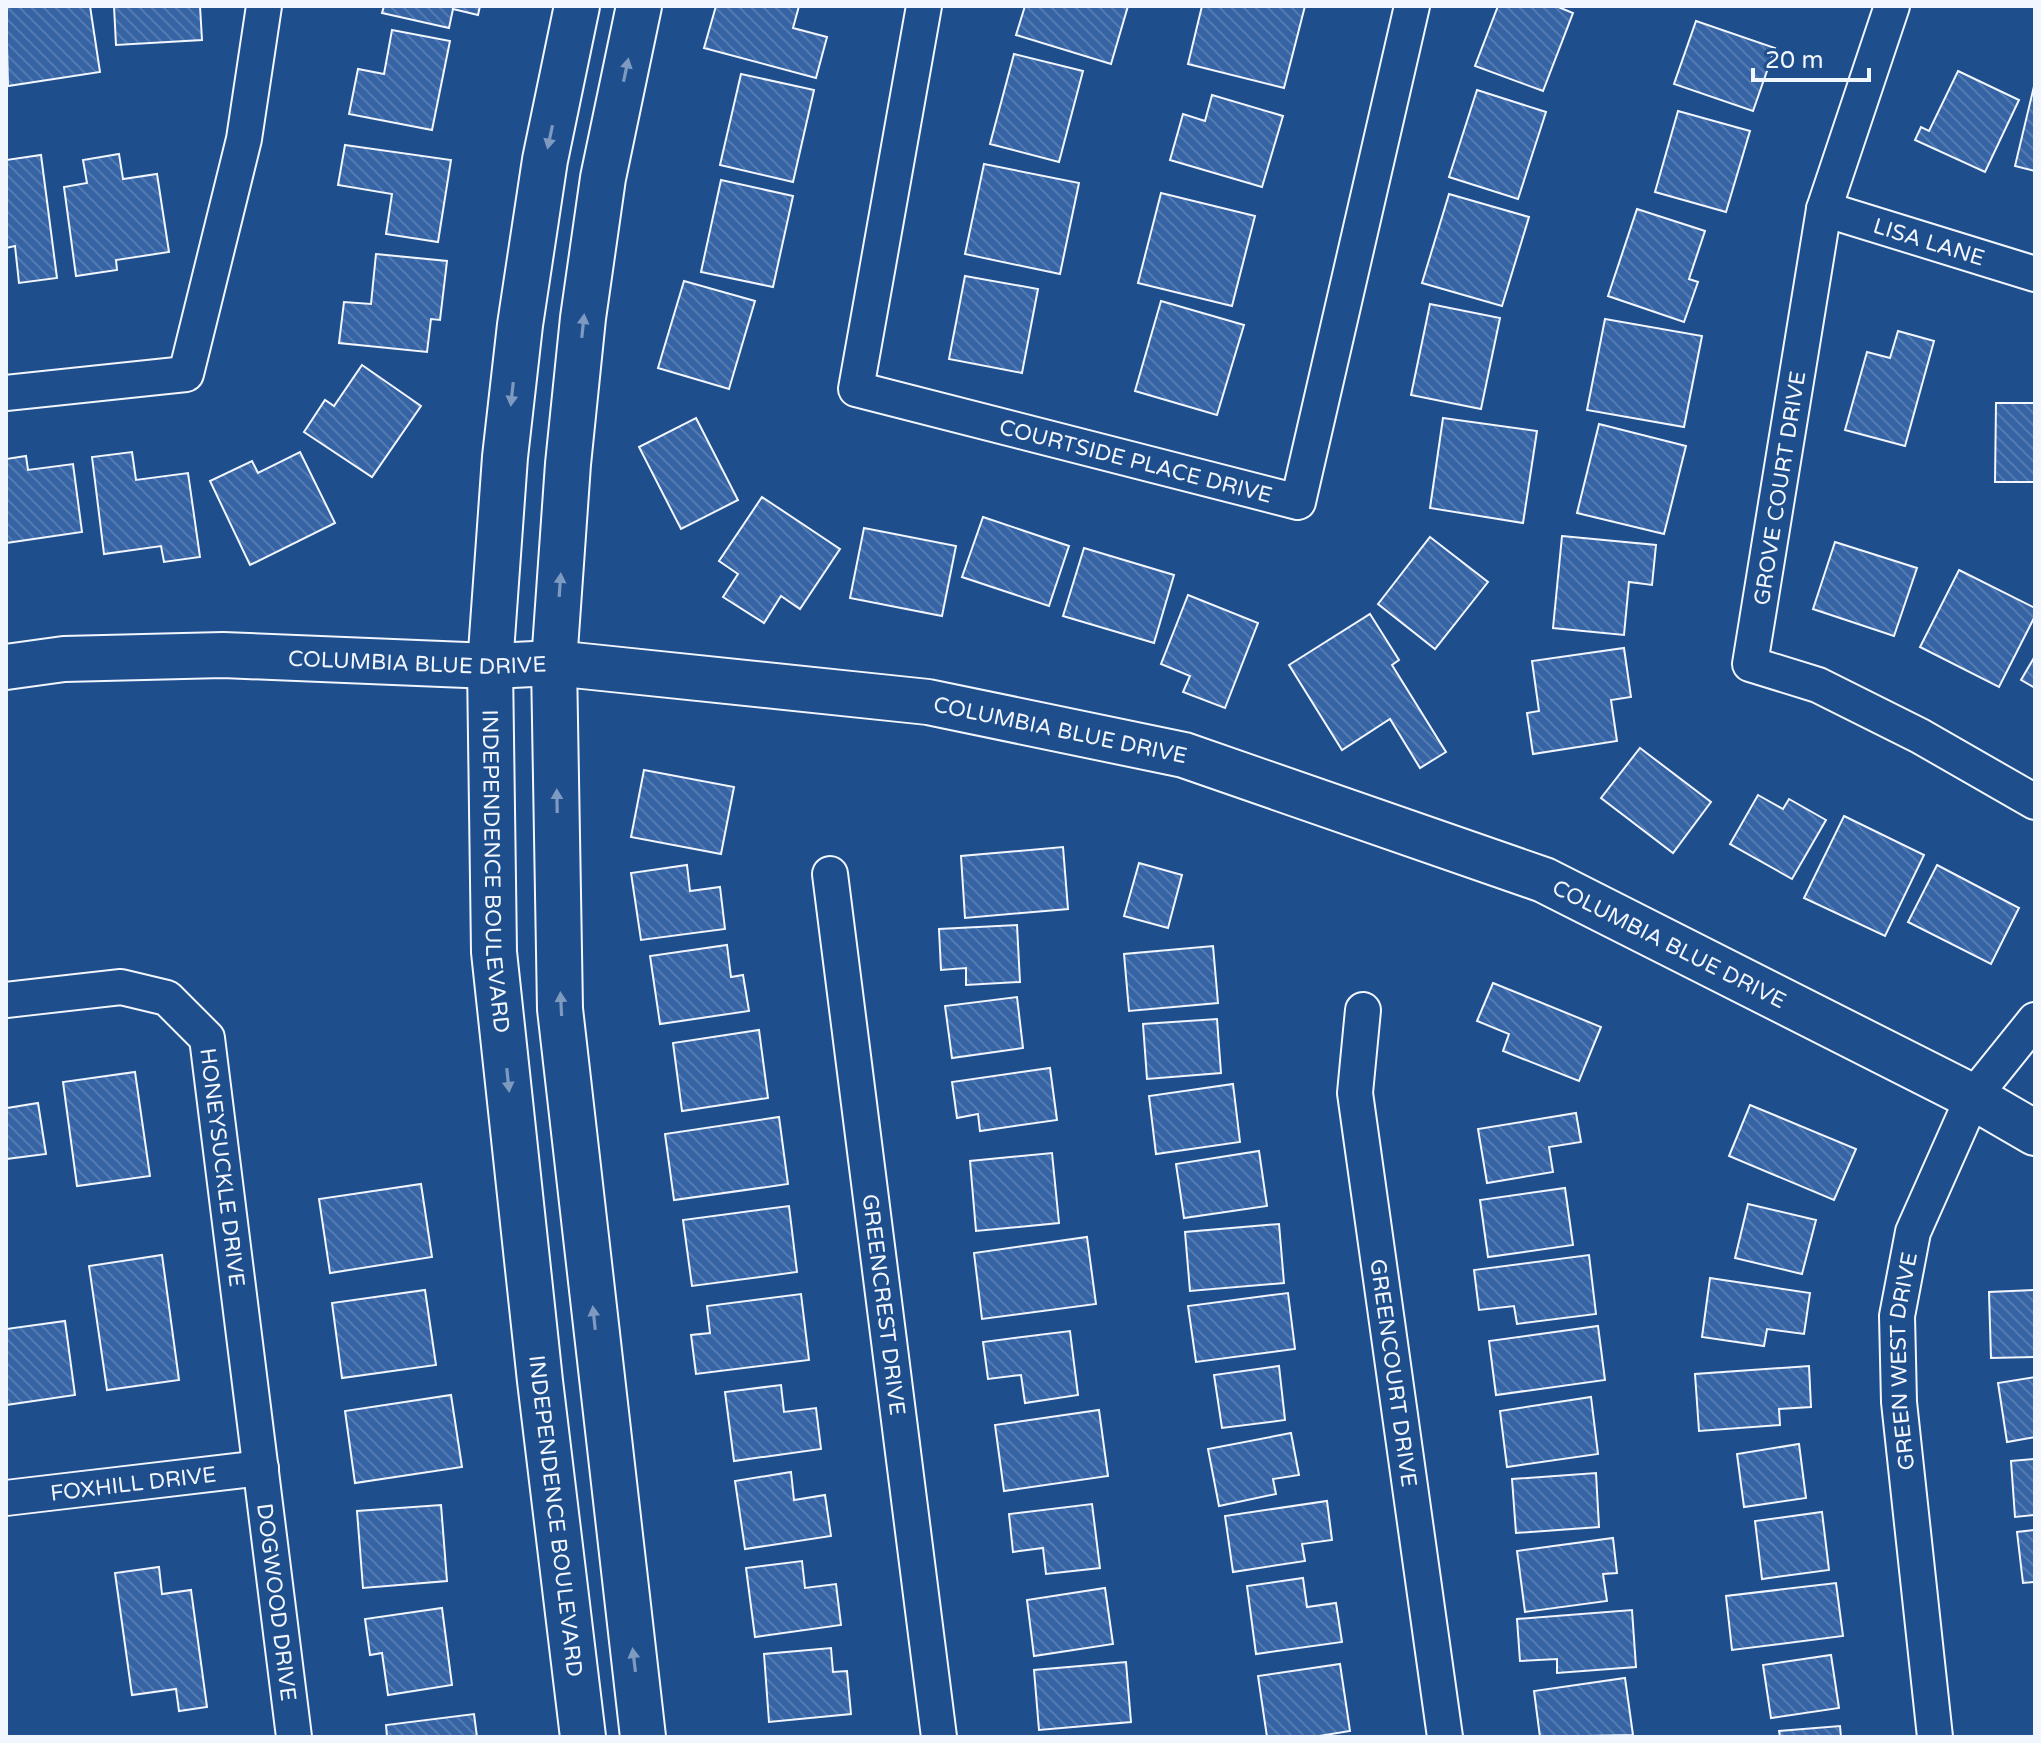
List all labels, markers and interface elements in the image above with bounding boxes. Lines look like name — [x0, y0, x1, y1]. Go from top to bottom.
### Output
scale bar — [1753, 32, 1869, 82]
text: 20 m — [1765, 46, 1823, 75]
one-way arrow — [620, 57, 633, 82]
one-way arrow — [543, 125, 556, 150]
street label: LISA LANE — [1870, 213, 1988, 272]
one-way arrow — [576, 313, 589, 338]
street label: GROVE COURT DRIVE — [1749, 369, 1811, 607]
one-way arrow — [506, 382, 519, 407]
street label: COURTSIDE PLACE DRIVE — [997, 414, 1275, 509]
one-way arrow — [554, 572, 567, 597]
street label: COLUMBIA BLUE DRIVE — [288, 646, 547, 680]
street label: COLUMBIA BLUE DRIVE — [931, 691, 1189, 769]
street label: INDEPENDENCE BOULEVARD — [477, 709, 515, 1034]
one-way arrow — [551, 788, 563, 813]
street label: COLUMBIA BLUE DRIVE — [1548, 874, 1790, 1014]
one-way arrow — [554, 991, 567, 1016]
street label: HONEYSUCKLE DRIVE — [194, 1047, 250, 1289]
one-way arrow — [501, 1067, 514, 1092]
street label: GREENCREST DRIVE — [857, 1193, 910, 1417]
street label: GREEN WEST DRIVE — [1885, 1250, 1923, 1472]
street label: GREENCOURT DRIVE — [1364, 1257, 1422, 1489]
one-way arrow — [588, 1305, 601, 1330]
street label: INDEPENDENCE BOULEVARD — [523, 1354, 588, 1678]
street label: FOXHILL DRIVE — [49, 1461, 218, 1507]
street label: DOGWOOD DRIVE — [251, 1502, 301, 1703]
one-way arrow — [628, 1647, 641, 1672]

